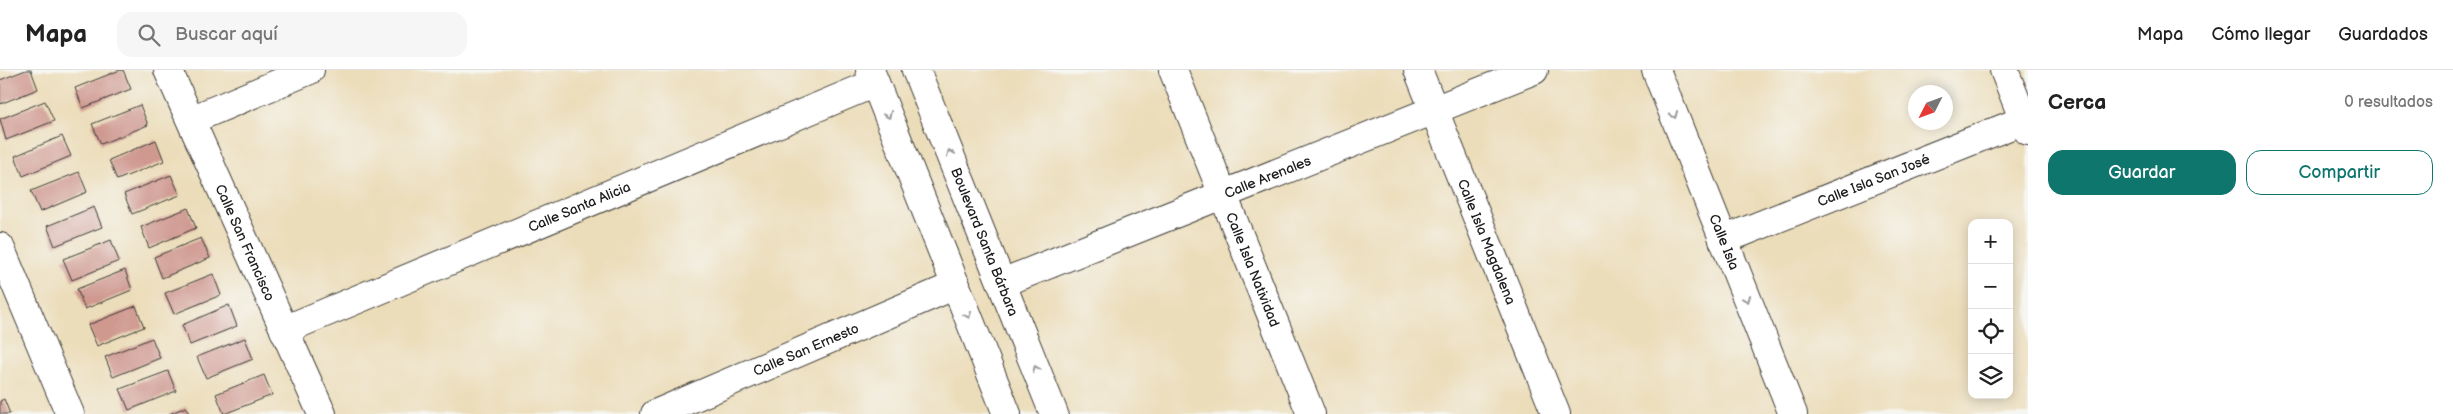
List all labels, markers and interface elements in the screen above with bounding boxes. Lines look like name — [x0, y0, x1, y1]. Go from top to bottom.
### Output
search box — [117, 12, 467, 57]
text: Mapa — [25, 20, 87, 49]
icon: search — [135, 21, 163, 49]
text: Buscar aquí — [175, 23, 278, 46]
text: Mapa — [2137, 24, 2183, 45]
text: Cómo llegar — [2211, 24, 2310, 45]
text: Guardados — [2338, 24, 2428, 45]
north arrow — [1908, 85, 1953, 130]
text: Cerca — [2048, 90, 2106, 115]
text: 0 resultados — [2344, 93, 2433, 112]
one-way arrow — [882, 110, 892, 119]
one-way arrow — [1668, 110, 1678, 119]
one-way arrow — [945, 149, 956, 158]
street label: Calle Isla San José — [1815, 150, 1933, 210]
button: Guardar — [2048, 150, 2236, 195]
button: Compartir — [2246, 150, 2433, 195]
street label: Calle Arenales — [1222, 152, 1313, 202]
street label: Boulevard Santa Bárbara — [948, 165, 1022, 318]
street label: Calle Isla Magdalena — [1454, 177, 1520, 307]
street label: Calle Santa Alicia — [525, 178, 633, 236]
street label: Calle San Francisco — [212, 182, 279, 304]
street label: Calle Isla Natividad — [1222, 210, 1284, 329]
street label: Calle Isla — [1706, 212, 1743, 272]
map controls — [1968, 219, 2013, 399]
button: + — [1968, 219, 2013, 264]
button: − — [1968, 264, 2013, 309]
one-way arrow — [1741, 294, 1751, 303]
button: locate — [1968, 309, 2013, 354]
one-way arrow — [961, 310, 972, 319]
street label: Calle San Ernesto — [750, 319, 861, 380]
button: layers — [1968, 354, 2013, 399]
one-way arrow — [1032, 365, 1042, 374]

